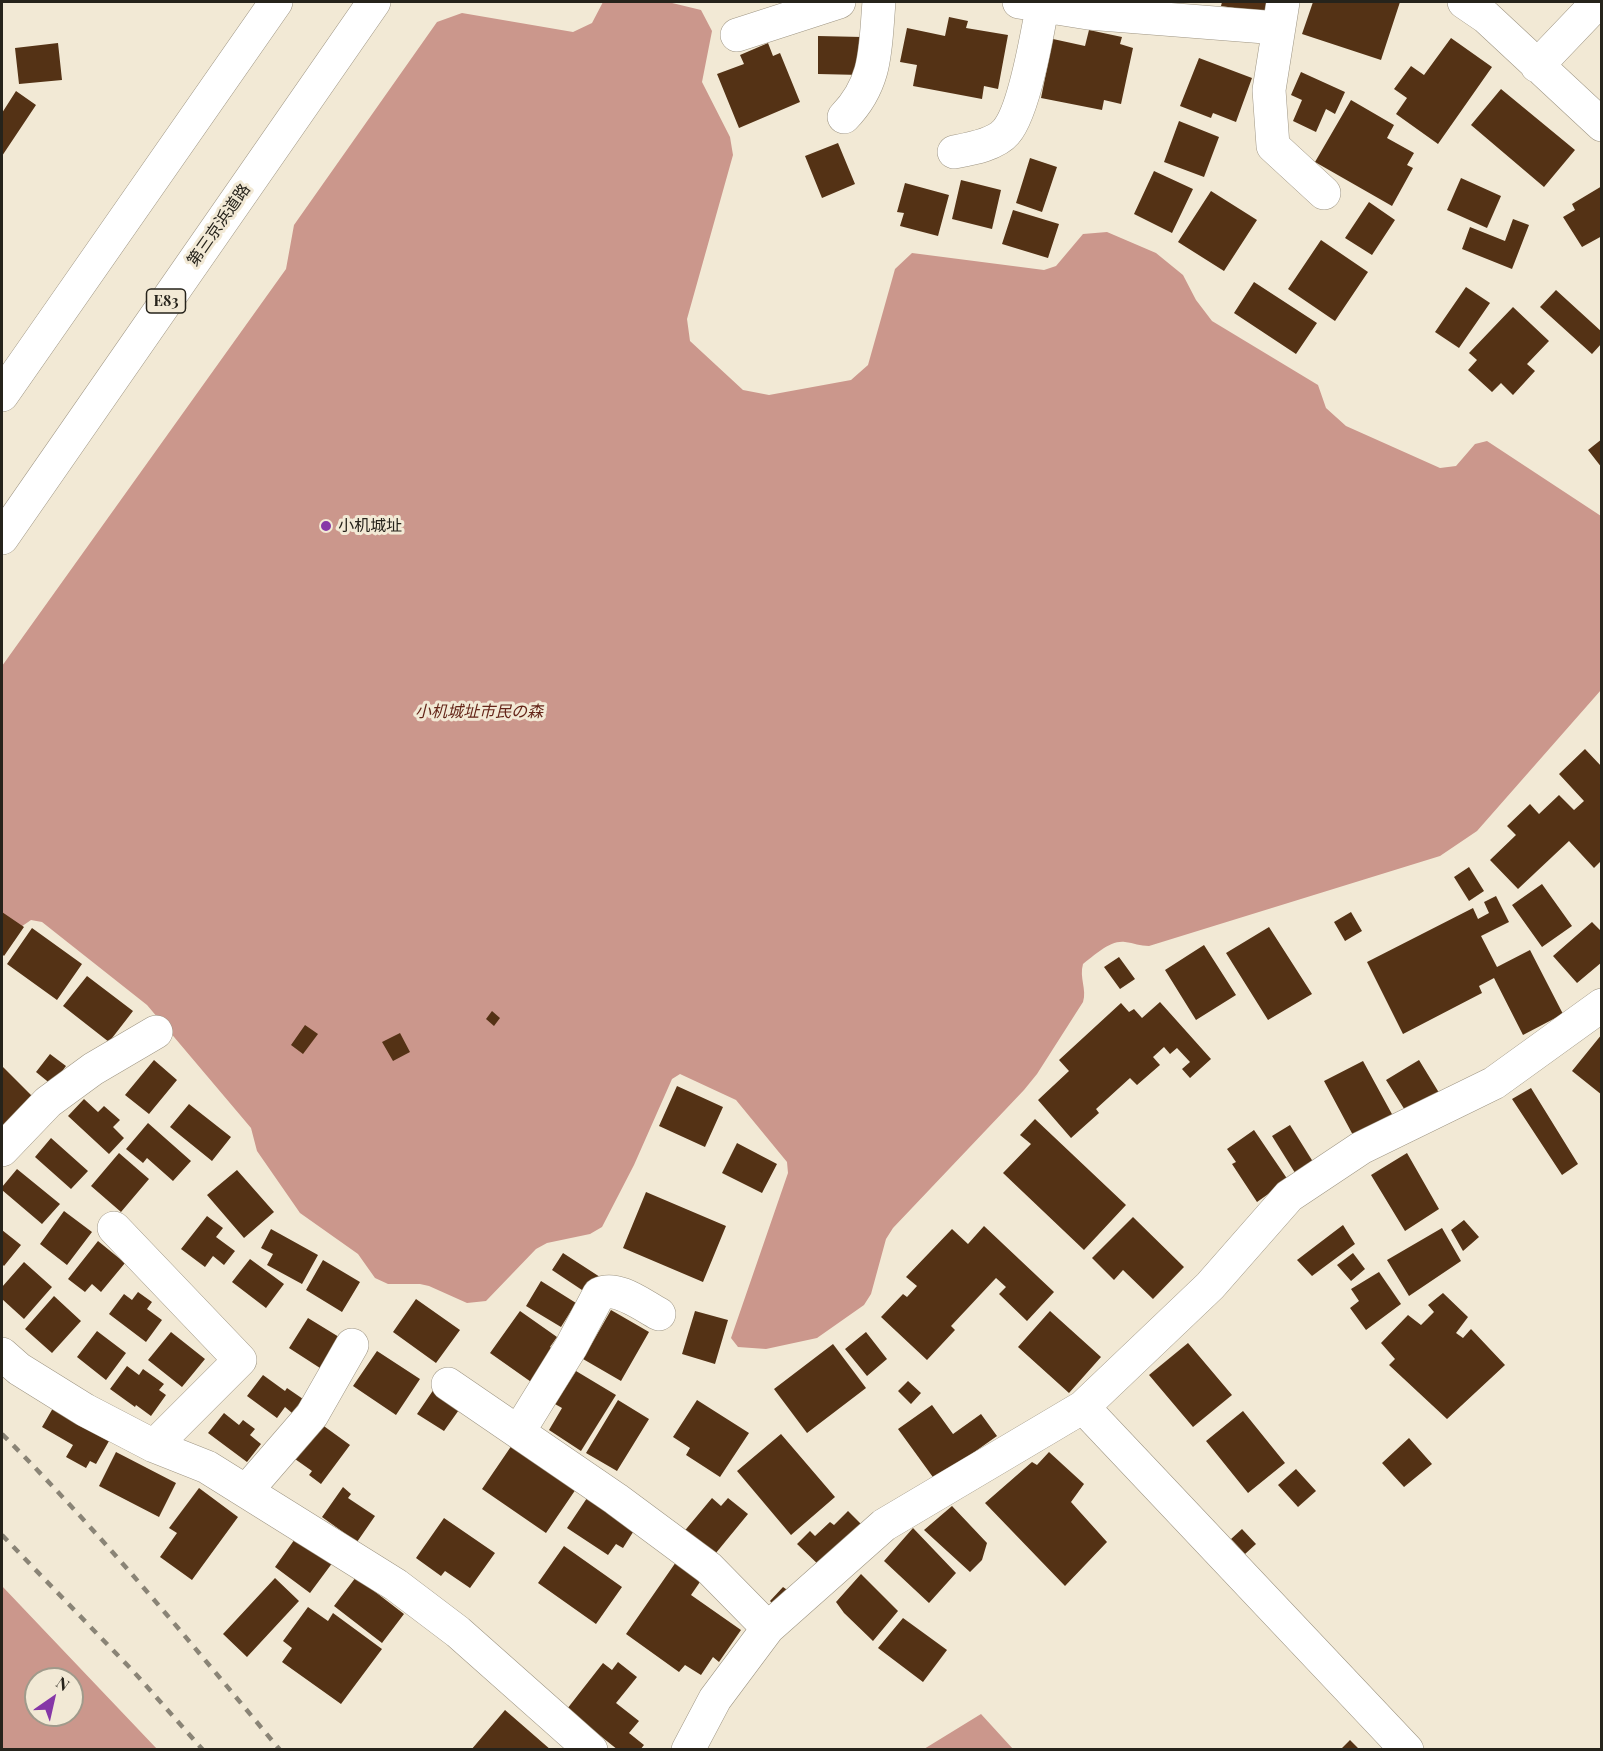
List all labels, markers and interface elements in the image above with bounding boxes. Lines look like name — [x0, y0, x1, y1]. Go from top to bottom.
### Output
street label: 第三京浜道路 — [184, 180, 254, 270]
road number: E83 — [146, 289, 186, 313]
place label: 小机城址 — [338, 516, 402, 536]
marker: 小机城址 — [319, 519, 333, 533]
park label: 小机城址市民の森 — [415, 702, 543, 722]
north arrow — [24, 1667, 84, 1727]
text: N — [53, 1671, 74, 1695]

